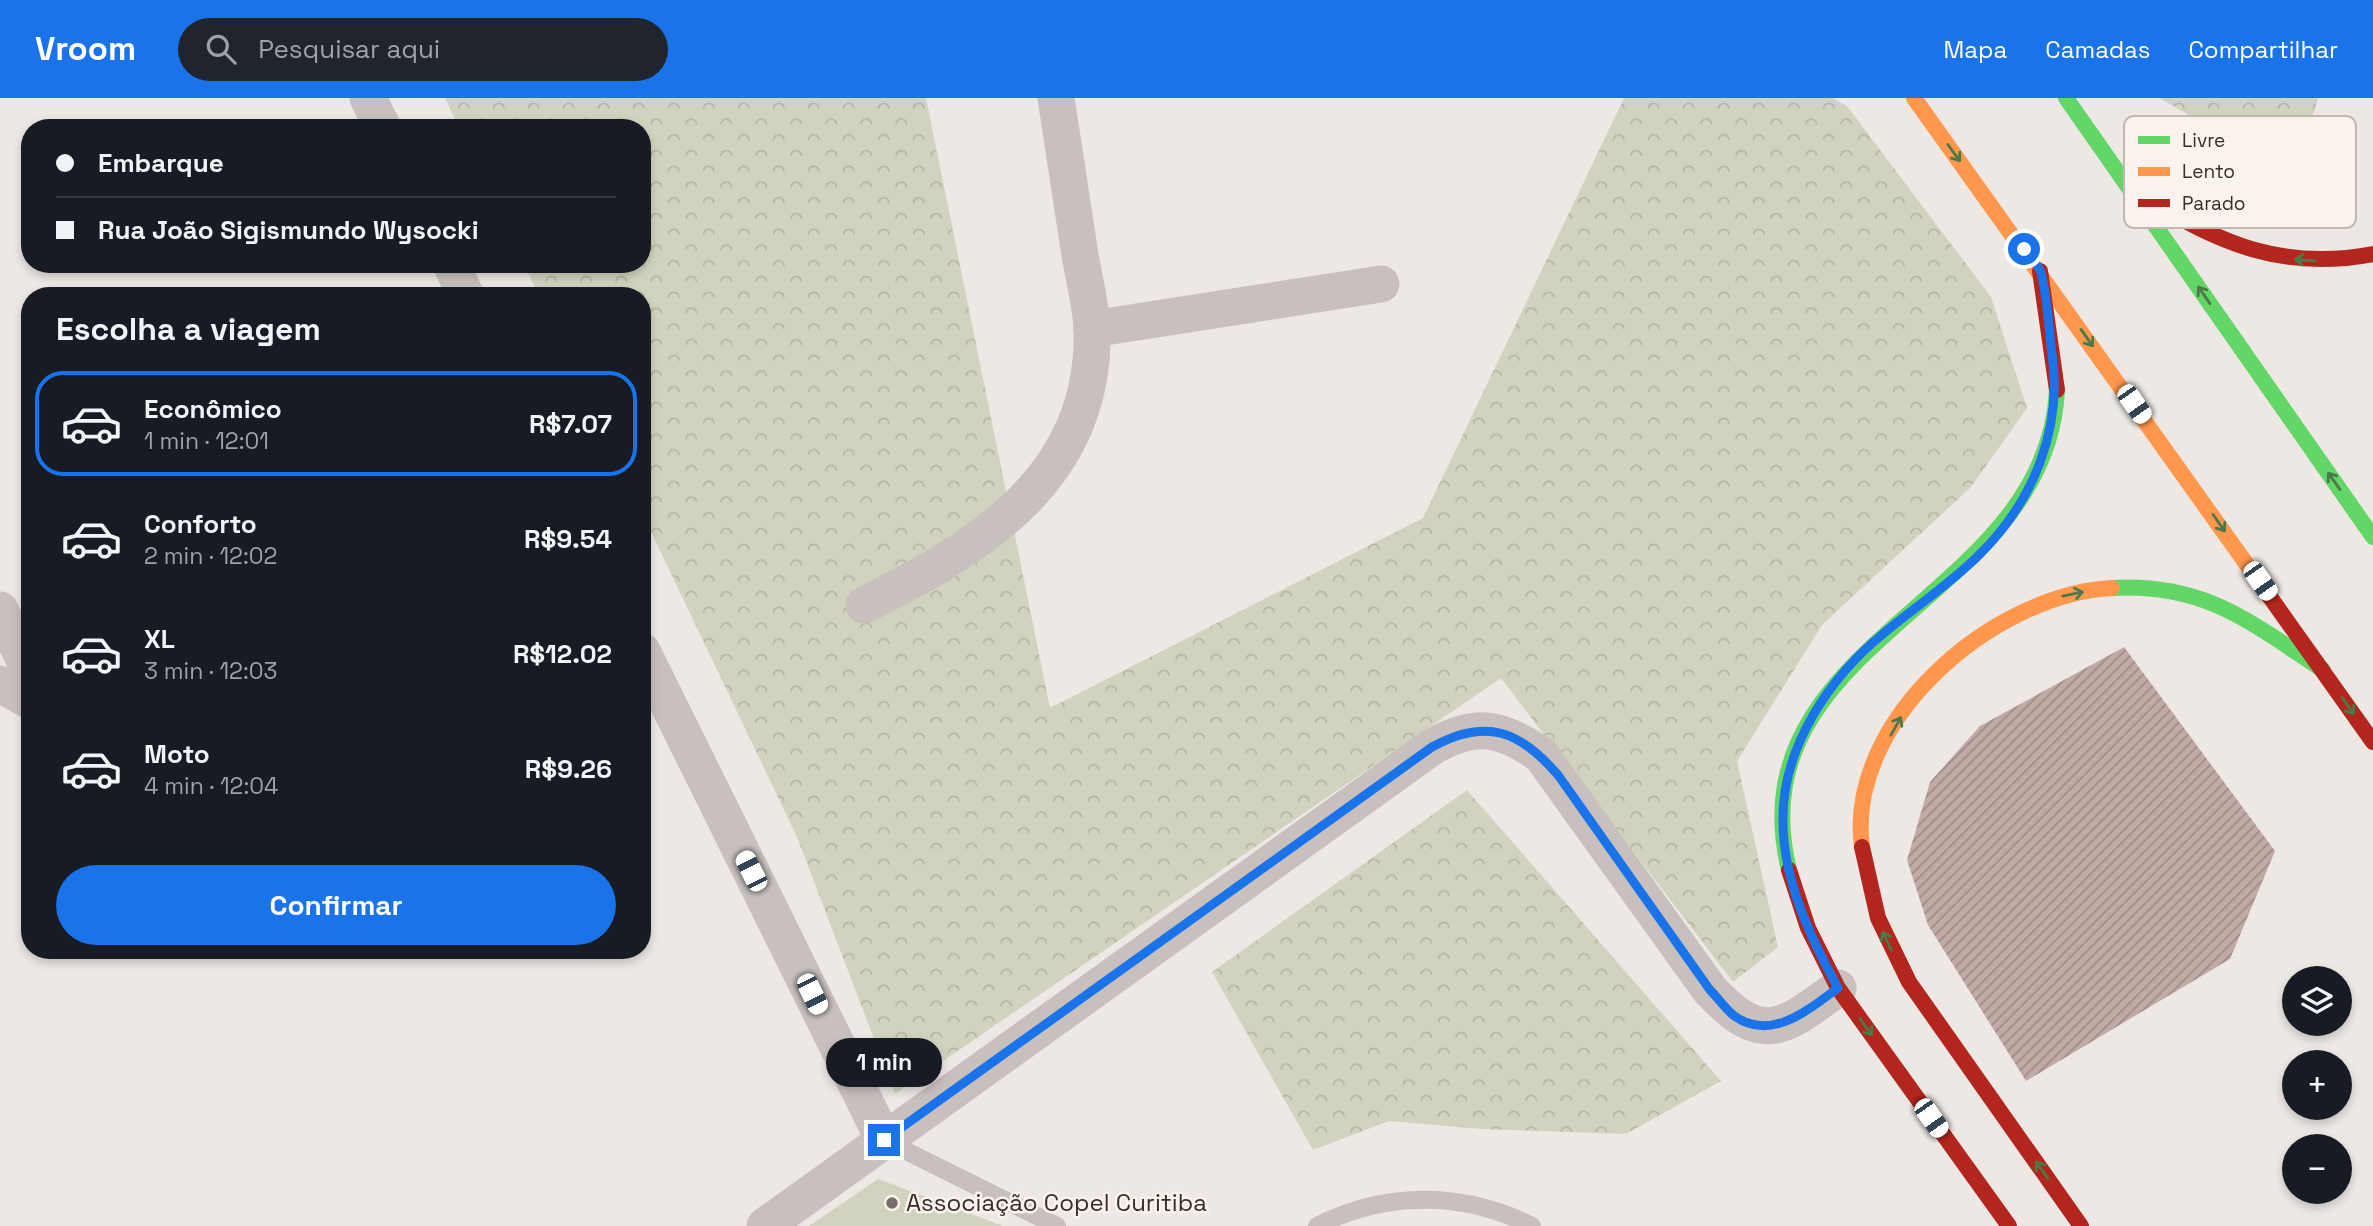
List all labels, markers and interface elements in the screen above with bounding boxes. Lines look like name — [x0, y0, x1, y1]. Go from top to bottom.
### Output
search box — [178, 18, 668, 81]
text: Vroom — [35, 28, 136, 70]
icon: search — [202, 30, 240, 68]
text: Pesquisar aqui — [258, 32, 440, 66]
text: Mapa — [1943, 34, 2007, 65]
text: Camadas — [2045, 34, 2150, 65]
text: Compartilhar — [2188, 34, 2338, 65]
legend — [2124, 116, 2356, 228]
text: Livre — [2182, 128, 2225, 153]
one-way arrow — [1947, 143, 1962, 162]
text: Embarque — [98, 146, 224, 180]
text: Lento — [2182, 159, 2235, 184]
text: Parado — [2182, 191, 2246, 216]
text: Rua João Sigismundo Wysocki — [98, 213, 479, 247]
route start — [2008, 233, 2040, 265]
one-way arrow — [2295, 253, 2317, 266]
one-way arrow — [2197, 286, 2211, 305]
text: Escolha a viagem — [56, 309, 321, 349]
one-way arrow — [2080, 328, 2094, 347]
car — [2114, 381, 2155, 427]
icon: car — [60, 392, 123, 455]
text: Econômico — [144, 392, 282, 426]
text: R$7.07 — [529, 407, 612, 441]
text: 1 min · 12:01 — [144, 426, 269, 456]
one-way arrow — [2327, 472, 2341, 491]
icon: car — [60, 507, 123, 570]
text: Conforto — [144, 507, 257, 541]
one-way arrow — [2212, 513, 2226, 532]
text: R$9.54 — [524, 522, 612, 556]
text: 2 min · 12:02 — [144, 541, 277, 571]
car — [2240, 558, 2281, 604]
one-way arrow — [2061, 586, 2084, 600]
icon: car — [60, 622, 123, 685]
text: XL — [144, 622, 175, 656]
text: R$12.02 — [513, 637, 612, 671]
text: 3 min · 12:03 — [144, 656, 277, 686]
one-way arrow — [2341, 696, 2355, 715]
one-way arrow — [1890, 716, 1903, 737]
icon: car — [60, 737, 123, 800]
text: Moto — [144, 737, 210, 771]
text: R$9.26 — [525, 752, 612, 786]
text: 4 min · 12:04 — [144, 771, 278, 801]
car — [733, 848, 770, 894]
button: Confirmar — [56, 865, 616, 945]
one-way arrow — [1880, 931, 1893, 952]
map controls — [2282, 966, 2352, 1204]
button: layers — [2282, 966, 2352, 1036]
car — [794, 971, 831, 1017]
one-way arrow — [1859, 1017, 1874, 1036]
callout: 1 min — [826, 1038, 942, 1088]
text: 1 min — [856, 1047, 912, 1077]
button: + — [2282, 1050, 2352, 1120]
car — [1911, 1095, 1952, 1141]
route end — [868, 1124, 900, 1156]
button: − — [2282, 1134, 2352, 1204]
one-way arrow — [2035, 1161, 2049, 1180]
place label: Associação Copel Curitiba — [906, 1187, 1207, 1218]
marker: Associação Copel Curitiba — [884, 1195, 900, 1211]

